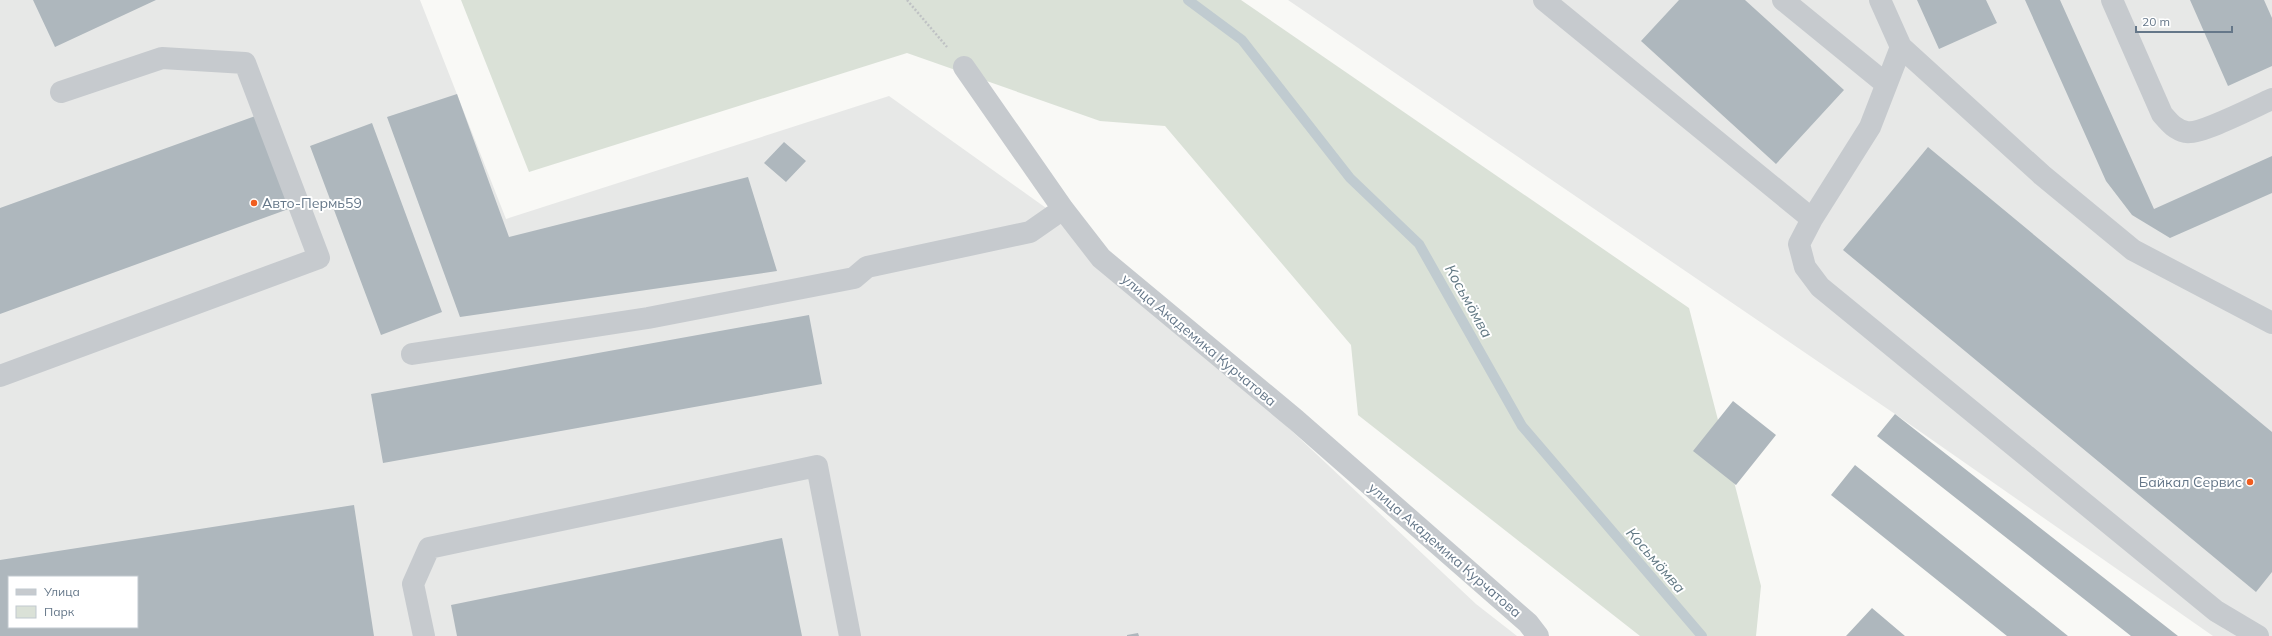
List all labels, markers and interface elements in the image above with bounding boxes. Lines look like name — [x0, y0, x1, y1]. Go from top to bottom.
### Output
scale bar — [2136, 8, 2232, 34]
text: 20 m — [2142, 14, 2170, 29]
place label: Авто-Пермь59 — [262, 194, 362, 212]
marker: Авто-Пермь59 — [249, 198, 259, 208]
water label: Косьмӧмва — [1441, 261, 1497, 341]
street label: улица Академика Курчатова — [1118, 270, 1280, 410]
place label: Байкал Сервис — [2139, 473, 2242, 491]
marker: Байкал Сервис — [2245, 477, 2255, 487]
street label: улица Академика Курчатова — [1365, 479, 1525, 621]
water label: Косьмӧмва — [1622, 523, 1690, 597]
legend — [8, 576, 138, 628]
text: Улица — [43, 584, 80, 599]
text: Парк — [44, 604, 75, 619]

